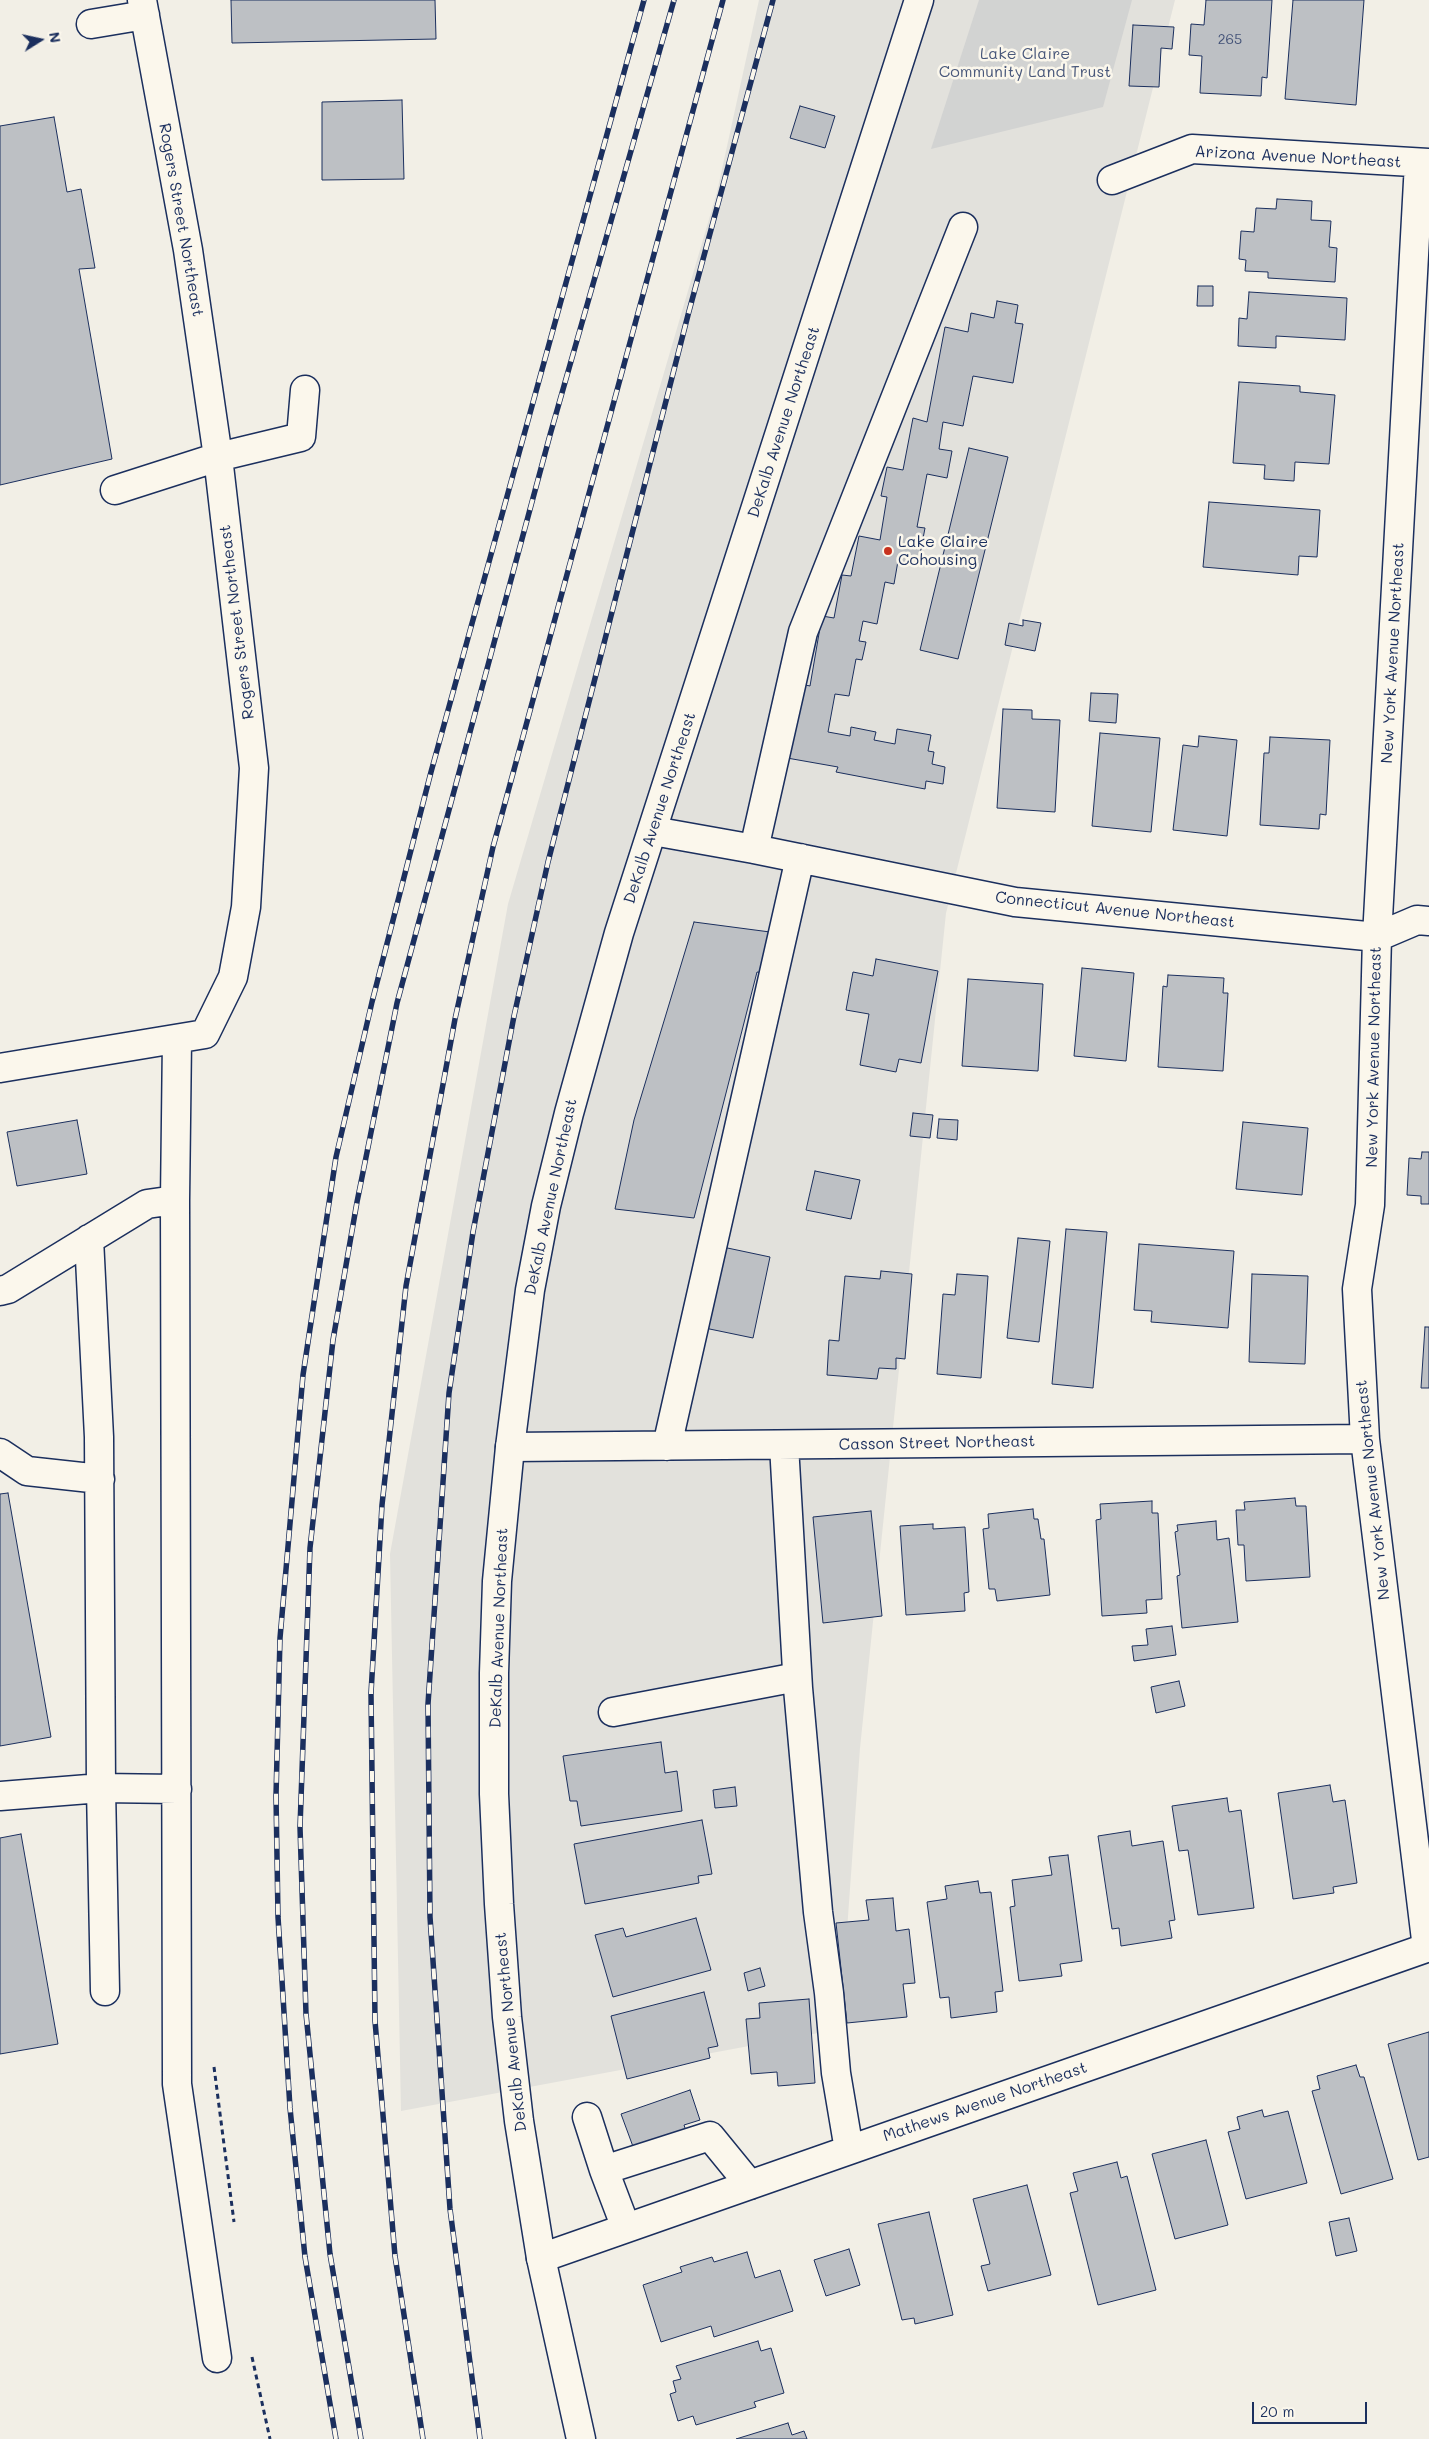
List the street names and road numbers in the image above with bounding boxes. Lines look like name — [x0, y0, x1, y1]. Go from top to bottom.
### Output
street label: Rogers Street Northeast — [155, 122, 207, 318]
street label: Arizona Avenue Northeast — [1194, 142, 1402, 172]
street label: DeKalb Avenue Northeast — [744, 324, 824, 520]
street label: Rogers Street Northeast — [216, 524, 258, 720]
street label: New York Avenue Northeast — [1378, 542, 1408, 764]
street label: DeKalb Avenue Northeast — [620, 710, 700, 906]
street label: Connecticut Avenue Northeast — [994, 888, 1236, 932]
street label: New York Avenue Northeast — [1362, 946, 1386, 1168]
street label: DeKalb Avenue Northeast — [521, 1097, 581, 1297]
street label: New York Avenue Northeast — [1352, 1379, 1394, 1601]
street label: Casson Street Northeast — [839, 1432, 1035, 1454]
street label: DeKalb Avenue Northeast — [486, 1527, 512, 1729]
street label: DeKalb Avenue Northeast — [491, 1931, 531, 2133]
street label: Mathews Avenue Northeast — [880, 2058, 1090, 2146]

